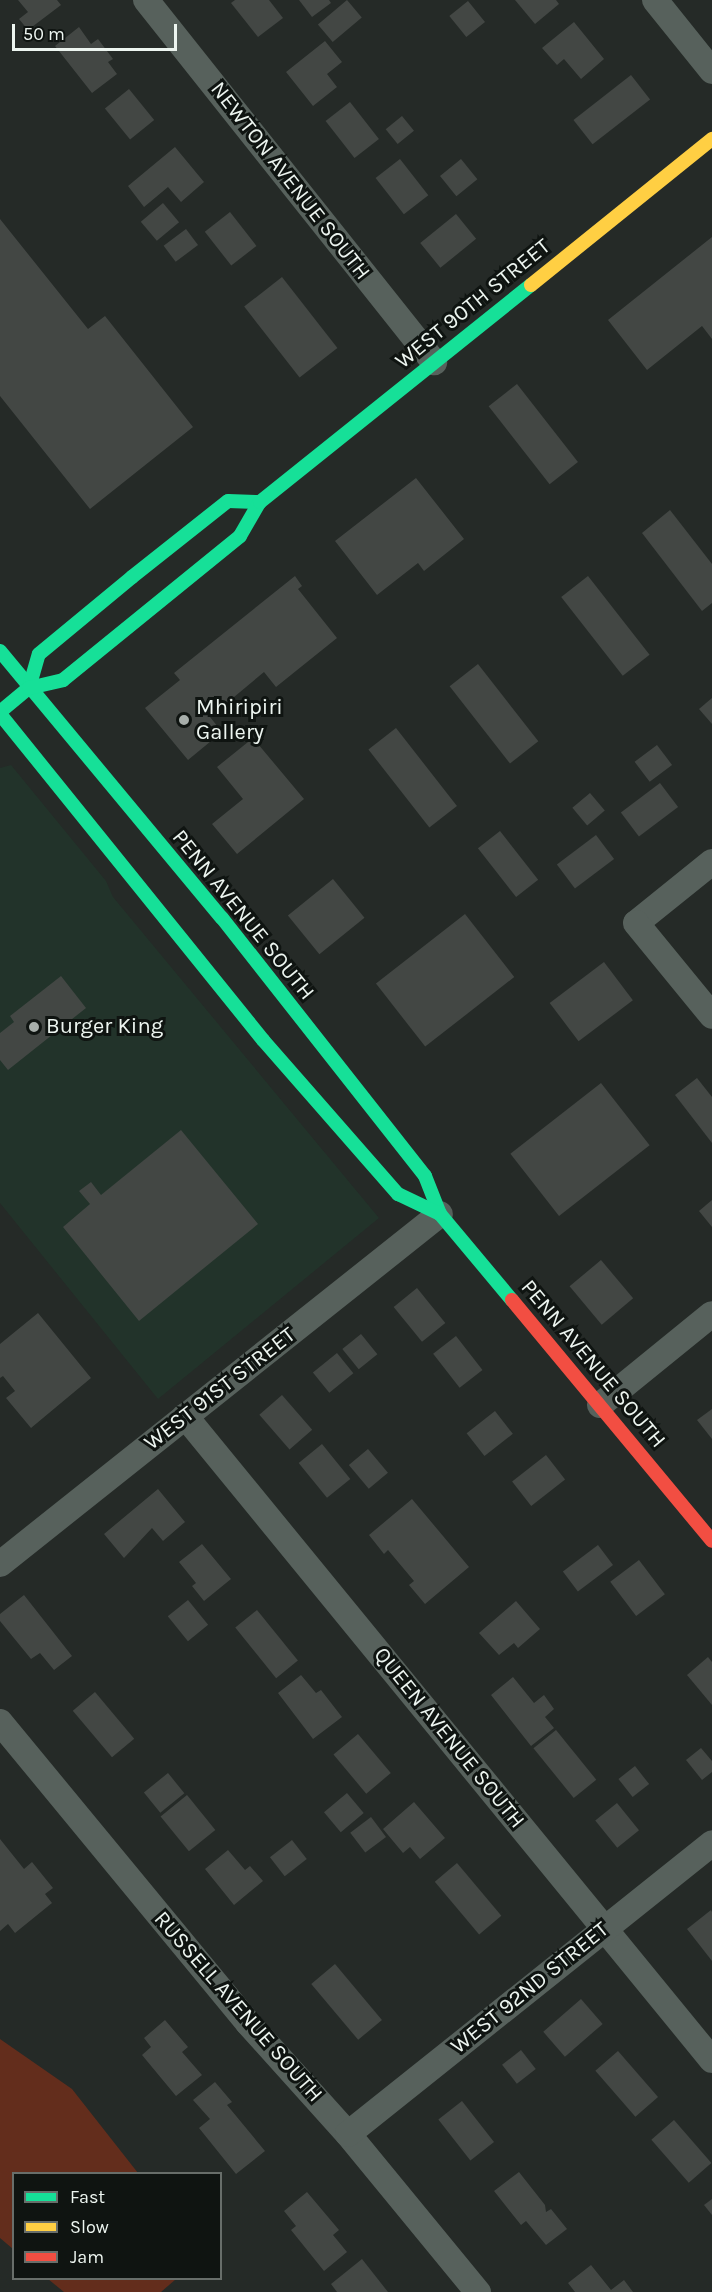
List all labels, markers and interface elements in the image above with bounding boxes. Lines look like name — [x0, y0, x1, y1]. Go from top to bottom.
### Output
scale bar — [15, 12, 180, 50]
text: 50 m — [23, 23, 65, 45]
street label: NEWTON AVENUE SOUTH — [205, 77, 375, 285]
street label: WEST 90TH STREET — [390, 233, 556, 375]
place label: Mhiripiri Gallery — [196, 694, 283, 746]
marker: Mhiripiri Gallery — [177, 713, 191, 727]
street label: PENN AVENUE SOUTH — [166, 825, 320, 1005]
place label: Burger King — [46, 1014, 163, 1040]
marker: Burger King — [27, 1020, 41, 1034]
street label: PENN AVENUE SOUTH — [515, 1275, 671, 1453]
street label: WEST 91ST STREET — [139, 1322, 301, 1456]
street label: QUEEN AVENUE SOUTH — [368, 1642, 530, 1834]
street label: RUSSELL AVENUE SOUTH — [148, 1906, 328, 2108]
street label: WEST 92ND STREET — [446, 1916, 614, 2060]
legend — [12, 2172, 222, 2280]
text: Fast — [70, 2186, 105, 2208]
text: Slow — [70, 2216, 109, 2238]
text: Jam — [70, 2246, 104, 2268]

